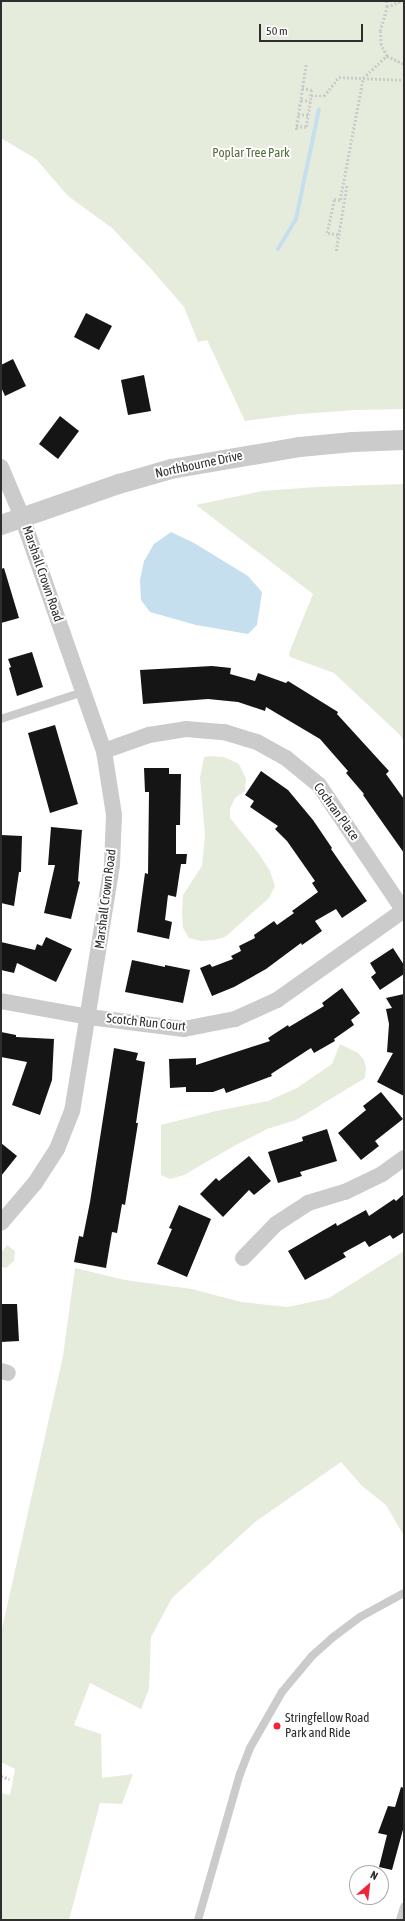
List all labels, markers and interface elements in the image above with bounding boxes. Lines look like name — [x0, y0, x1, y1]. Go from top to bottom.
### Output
scale bar — [261, 16, 365, 42]
text: 50 m — [266, 24, 288, 38]
park label: Poplar Tree Park — [212, 145, 290, 161]
street label: Northbourne Drive — [154, 448, 244, 482]
street label: Marshall Crown Road — [18, 524, 66, 624]
street label: Cochran Place — [310, 780, 362, 844]
street label: Marshall Crown Road — [92, 848, 120, 950]
street label: Scotch Run Court — [106, 1011, 186, 1035]
place label: Stringfellow Road Park and Ride — [285, 1711, 370, 1742]
marker: Stringfellow Road Park and Ride — [272, 1721, 282, 1731]
north arrow — [349, 1865, 389, 1905]
text: N — [368, 1868, 380, 1882]

